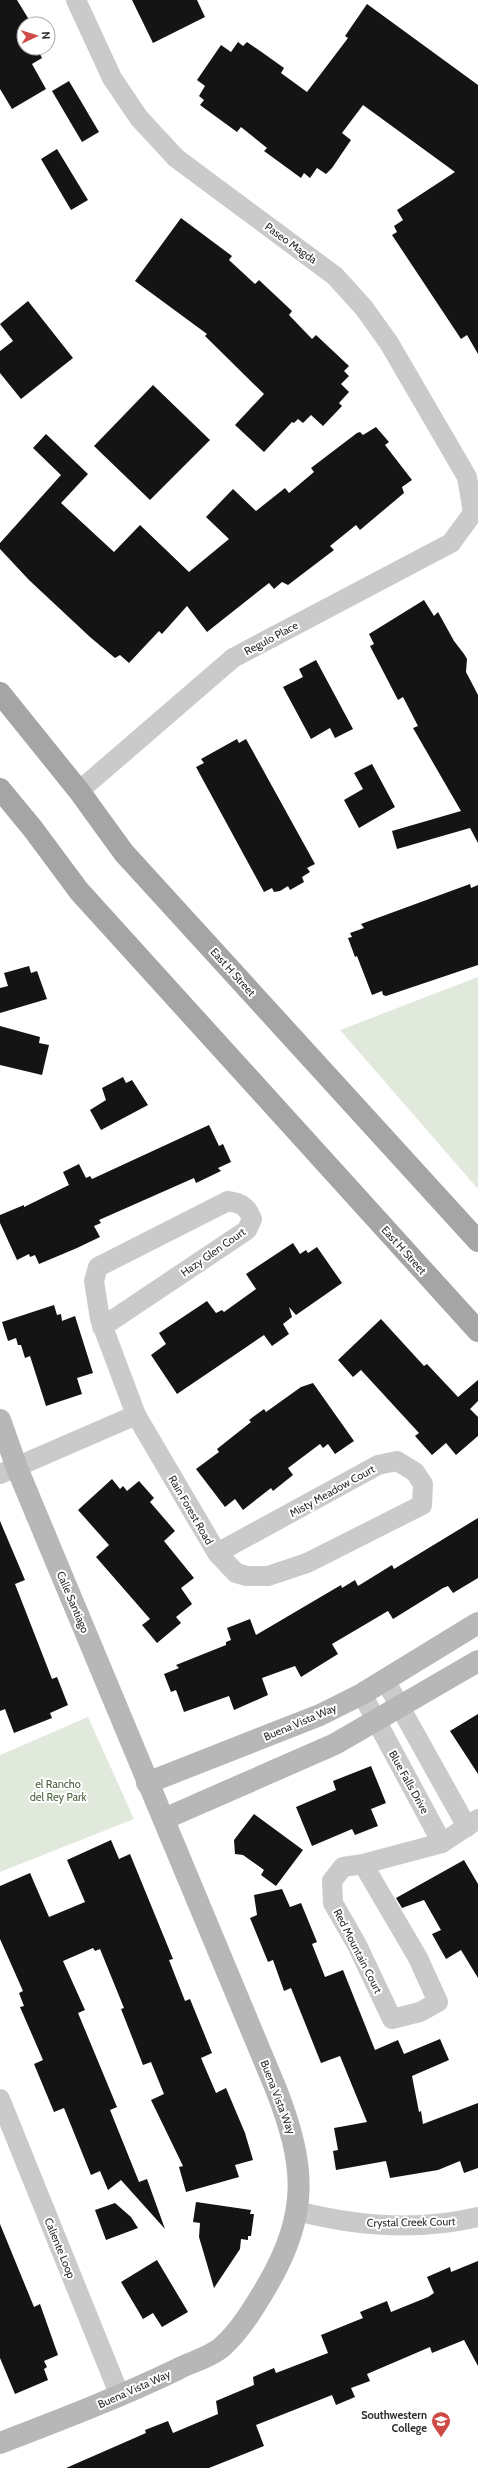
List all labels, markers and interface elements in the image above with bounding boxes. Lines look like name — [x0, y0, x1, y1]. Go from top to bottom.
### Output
north arrow — [16, 16, 56, 56]
text: N — [39, 31, 53, 40]
street label: Paseo Magda — [262, 219, 320, 267]
street label: Regulo Place — [242, 618, 301, 658]
street label: East H Street — [208, 945, 259, 999]
street label: East H Street — [379, 1223, 430, 1277]
street label: Hazy Glen Court — [178, 1224, 248, 1279]
street label: Misty Meadow Court — [287, 1462, 377, 1520]
street label: Rain Forest Road — [166, 1473, 216, 1547]
street label: Calle Santiago — [54, 1569, 92, 1635]
street label: Buena Vista Way — [261, 1700, 339, 1744]
street label: Blue Falls Drive — [386, 1748, 432, 1816]
park label: el Rancho del Rey Park — [30, 1777, 86, 1804]
street label: Red Mountain Court — [331, 1906, 385, 1996]
street label: Buena Vista Way — [257, 2058, 299, 2136]
street label: Crystal Creek Court — [367, 2214, 456, 2230]
street label: Caliente Loop — [42, 2216, 78, 2280]
street label: Buena Vista Way — [96, 2367, 173, 2411]
place label: Southwestern College — [361, 2408, 427, 2435]
school or university icon: Southwestern College — [430, 2410, 452, 2438]

